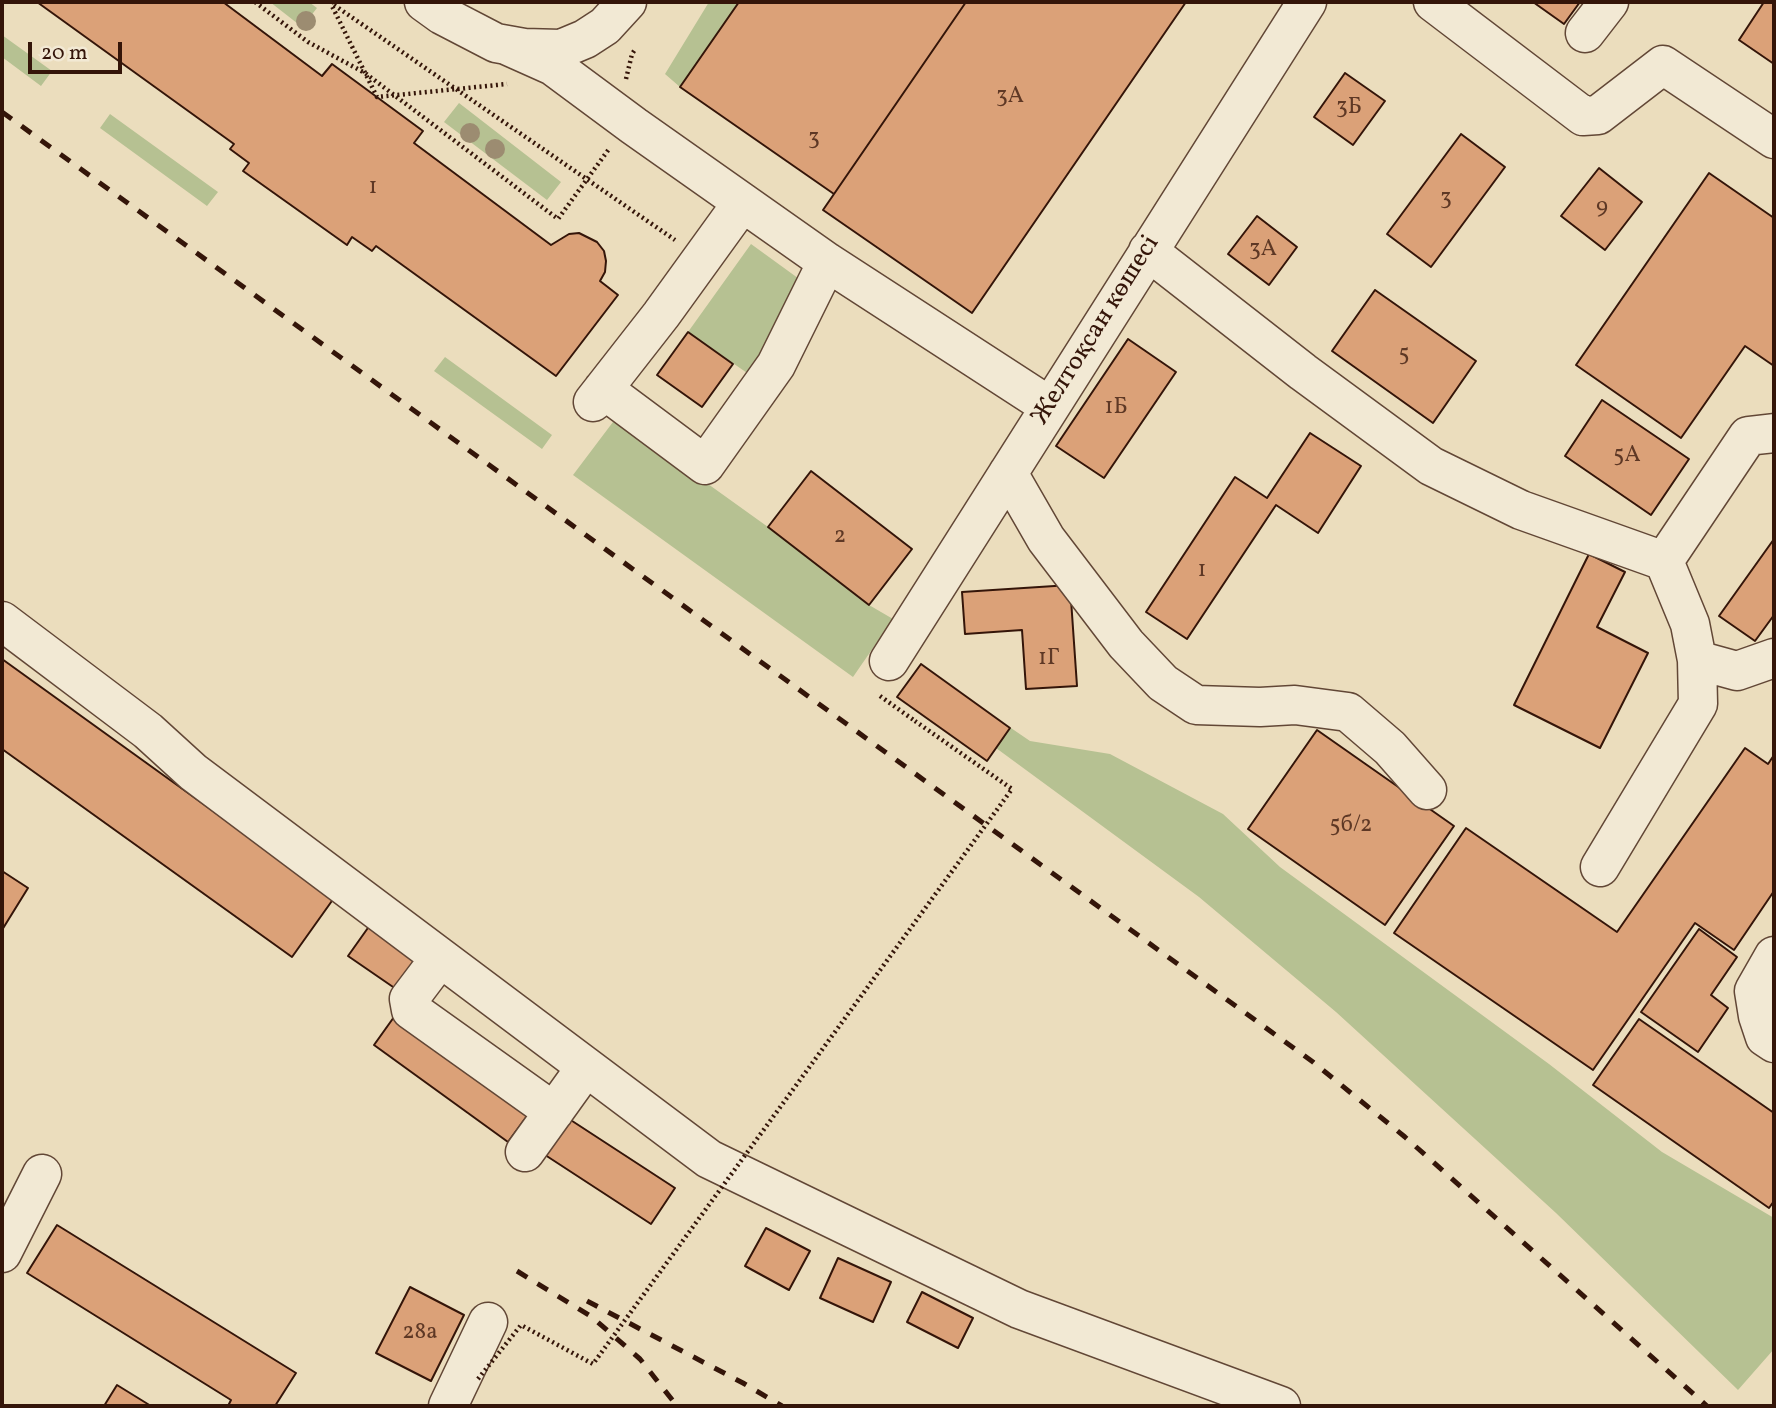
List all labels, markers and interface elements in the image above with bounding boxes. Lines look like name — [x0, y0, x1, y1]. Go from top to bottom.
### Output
scale bar — [32, 28, 126, 72]
text: 20 m — [41, 39, 87, 68]
house number: 3А — [996, 84, 1024, 112]
house number: 3Б — [1336, 95, 1362, 123]
house number: 3 — [808, 126, 820, 154]
house number: 1 — [369, 175, 377, 203]
house number: 3 — [1440, 186, 1452, 214]
house number: 9 — [1596, 195, 1608, 223]
street label: Желтоқсан көшесі — [1026, 231, 1168, 431]
house number: 3А — [1249, 237, 1277, 265]
house number: 5 — [1398, 342, 1410, 370]
house number: 1Б — [1104, 395, 1128, 423]
house number: 5А — [1613, 443, 1641, 471]
house number: 2 — [834, 524, 846, 552]
house number: 1 — [1198, 558, 1206, 586]
house number: 1Г — [1038, 646, 1060, 674]
house number: 5б/2 — [1330, 813, 1372, 841]
house number: 28а — [402, 1320, 438, 1348]

